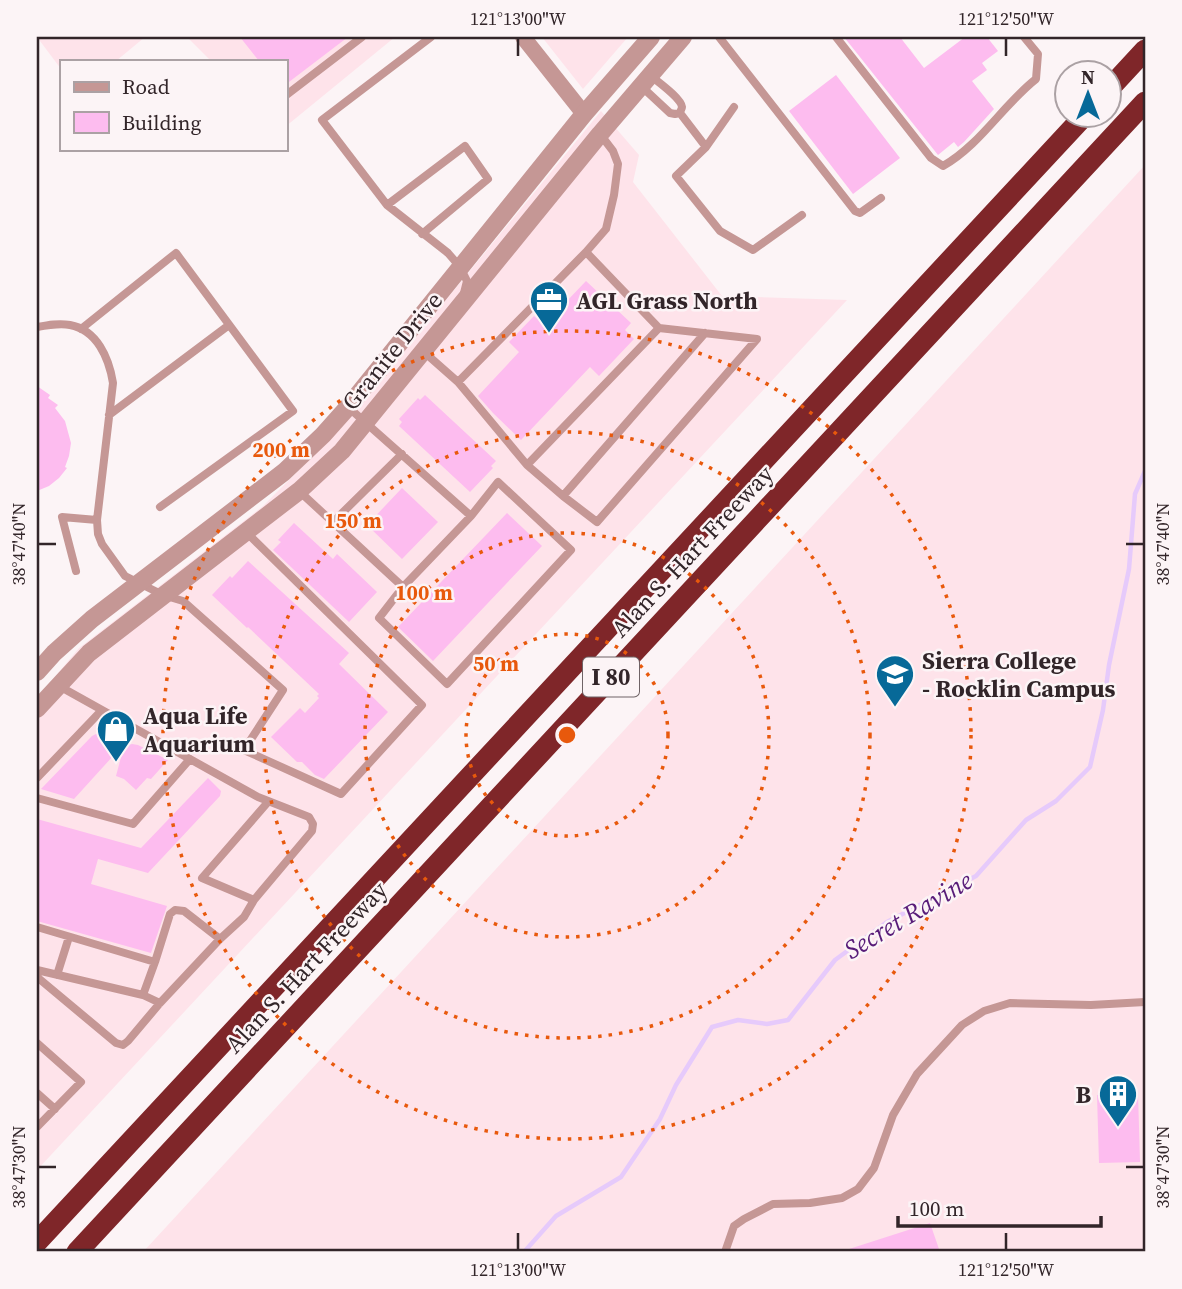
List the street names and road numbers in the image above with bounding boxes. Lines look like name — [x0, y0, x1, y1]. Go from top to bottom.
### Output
street label: Granite Drive — [334, 285, 450, 417]
street label: Alan S. Hart Freeway — [604, 457, 781, 644]
road number: I 80 — [583, 657, 639, 696]
street label: Alan S. Hart Freeway — [218, 873, 395, 1060]

